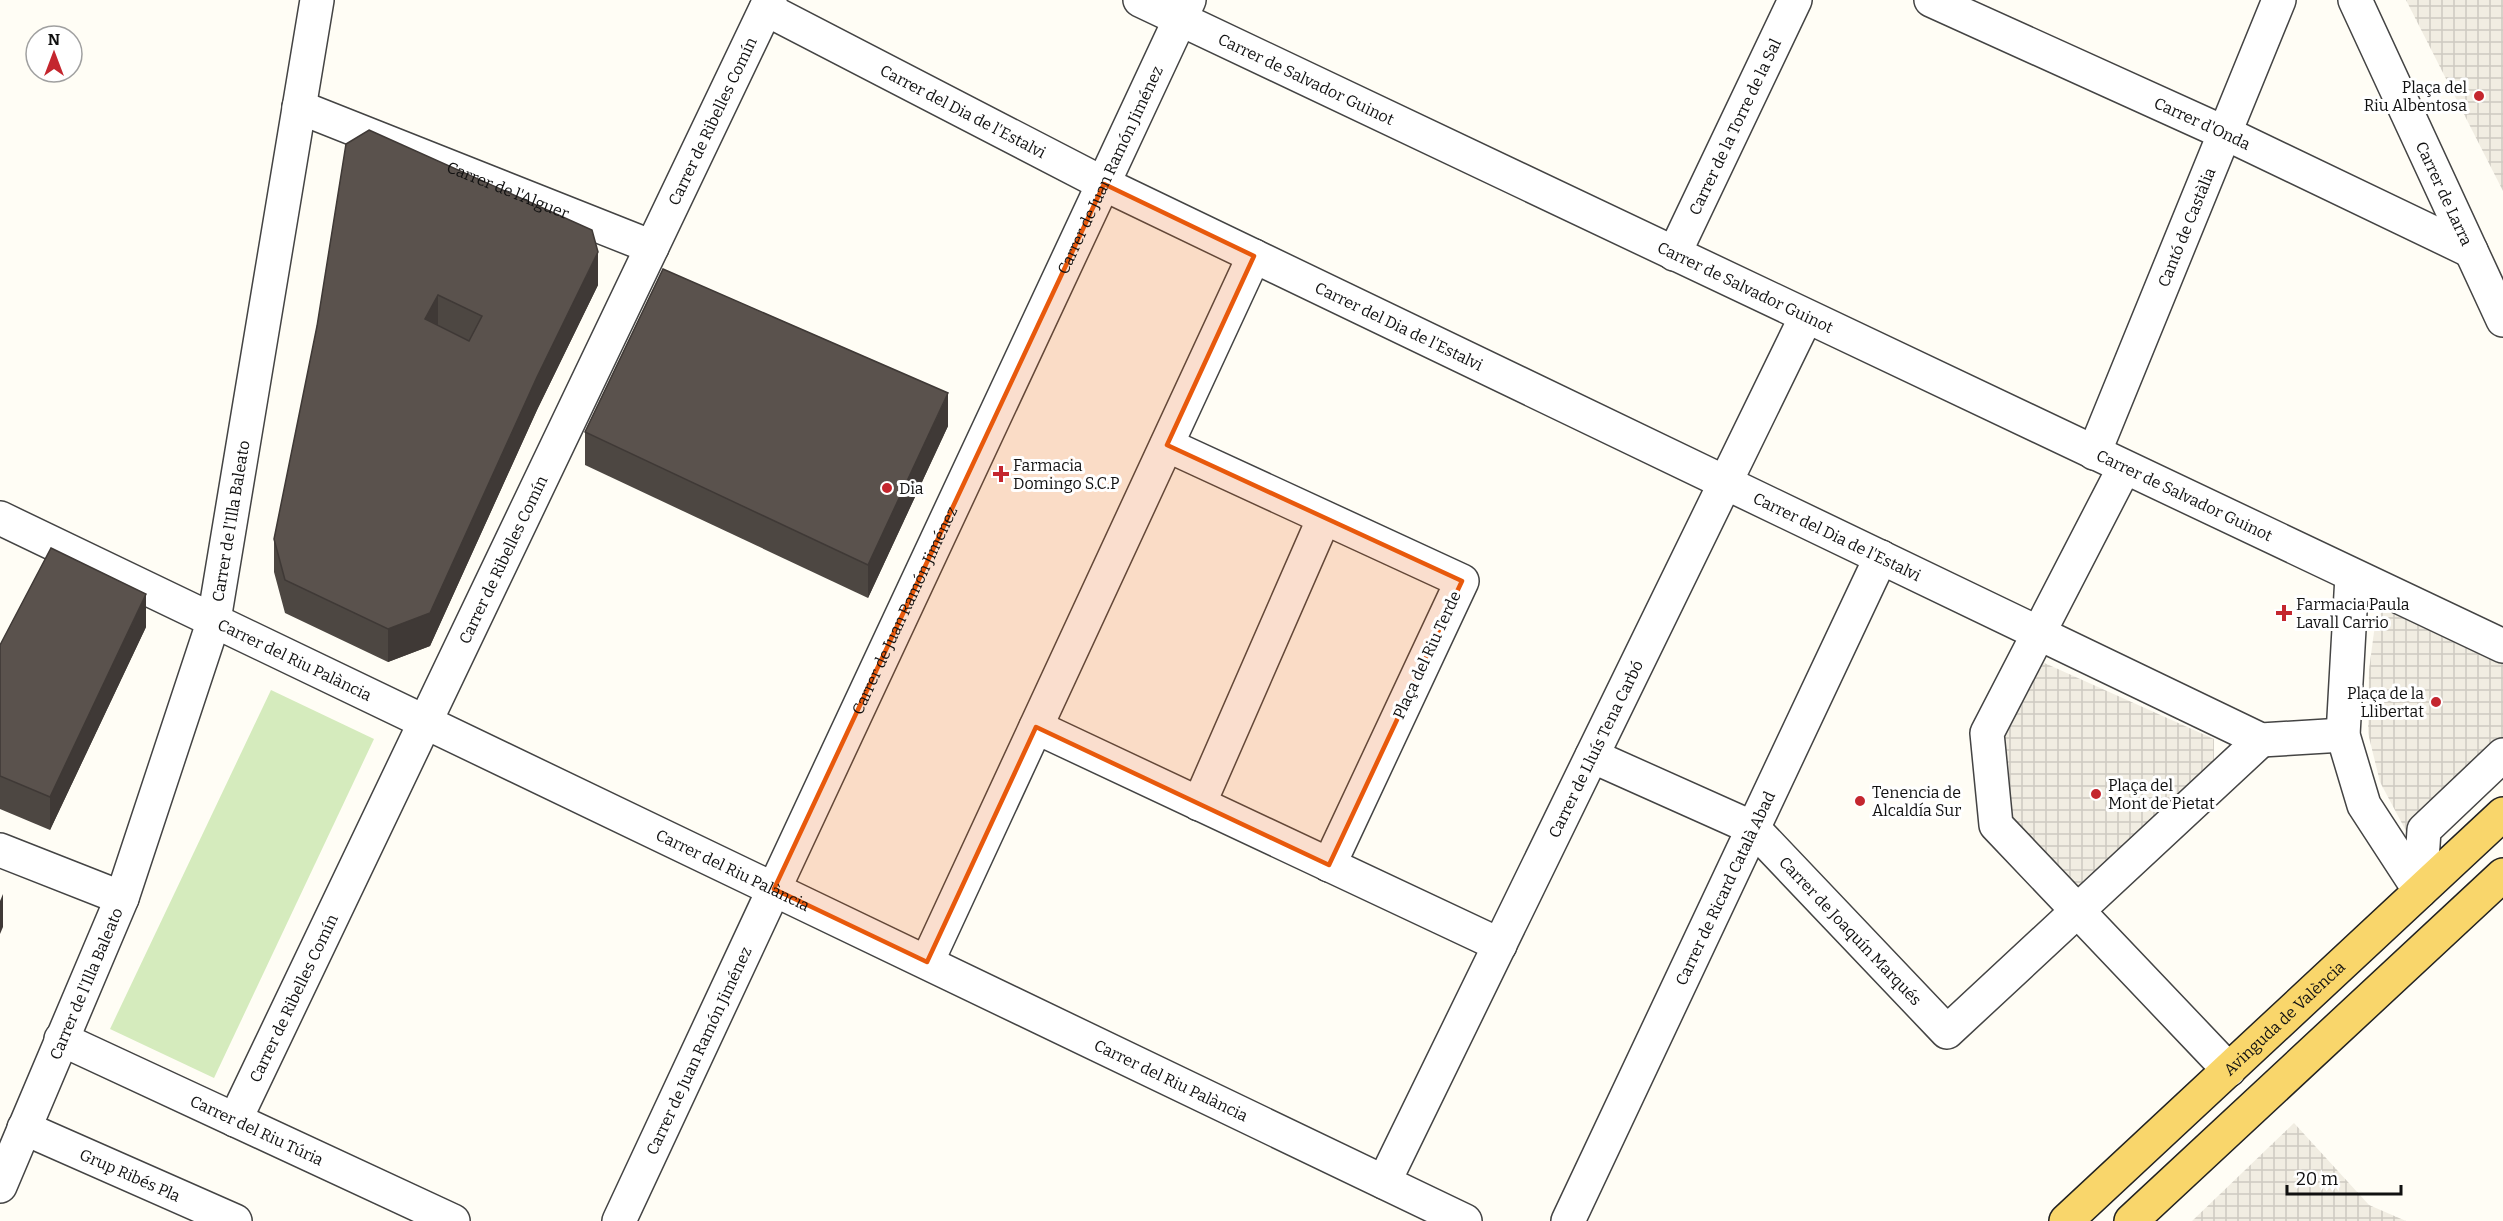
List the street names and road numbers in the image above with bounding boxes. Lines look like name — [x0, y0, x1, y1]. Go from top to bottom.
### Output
street label: Carrer de Salvador Guinot — [1215, 29, 1397, 129]
street label: Carrer de Ribelles Comín — [664, 34, 760, 208]
street label: Carrer de la Torre de la Sal — [1685, 35, 1785, 218]
street label: Carrer del Dia de l'Estalvi — [877, 60, 1049, 162]
street label: Carrer de Juan Ramón Jiménez — [1053, 63, 1167, 277]
street label: Carrer d'Onda — [2151, 93, 2254, 153]
street label: Carrer de Larra — [2412, 138, 2477, 249]
street label: Carrer de l'Alguer — [444, 157, 572, 223]
street label: Cantó de Castàlia — [2153, 164, 2219, 290]
street label: Carrer de Salvador Guinot — [1654, 237, 1837, 337]
street label: Carrer del Dia de l'Estalvi — [1312, 277, 1486, 374]
street label: Carrer de l'Illa Baleato — [208, 439, 253, 603]
street label: Carrer de Salvador Guinot — [2094, 445, 2276, 545]
street label: Carrer de Ribelles Comín — [454, 472, 551, 647]
street label: Carrer del Dia de l'Estalvi — [1750, 488, 1924, 585]
street label: Carrer de Juan Ramón Jiménez — [847, 503, 961, 717]
street label: Plaça del Riu Terde — [1389, 588, 1465, 722]
street label: Carrer del Riu Palància — [215, 615, 375, 705]
street label: Carrer de Lluís Tena Carbó — [1544, 657, 1647, 841]
street label: Carrer de Ricard Català Abad — [1671, 788, 1779, 988]
street label: Carrer del Riu Palància — [653, 825, 813, 915]
street label: Carrer de Joaquín Marqués — [1775, 852, 1926, 1009]
street label: Carrer de l'Illa Baleato — [45, 905, 126, 1062]
street label: Carrer de Ribelles Comín — [245, 911, 341, 1085]
street label: Carrer de Juan Ramón Jiménez — [642, 943, 755, 1158]
street label: Avinguda de València — [2219, 957, 2349, 1079]
street label: Carrer del Riu Palància — [1091, 1035, 1251, 1125]
street label: Carrer del Riu Túria — [187, 1091, 327, 1169]
street label: Grup Ribés Pla — [77, 1144, 184, 1205]

